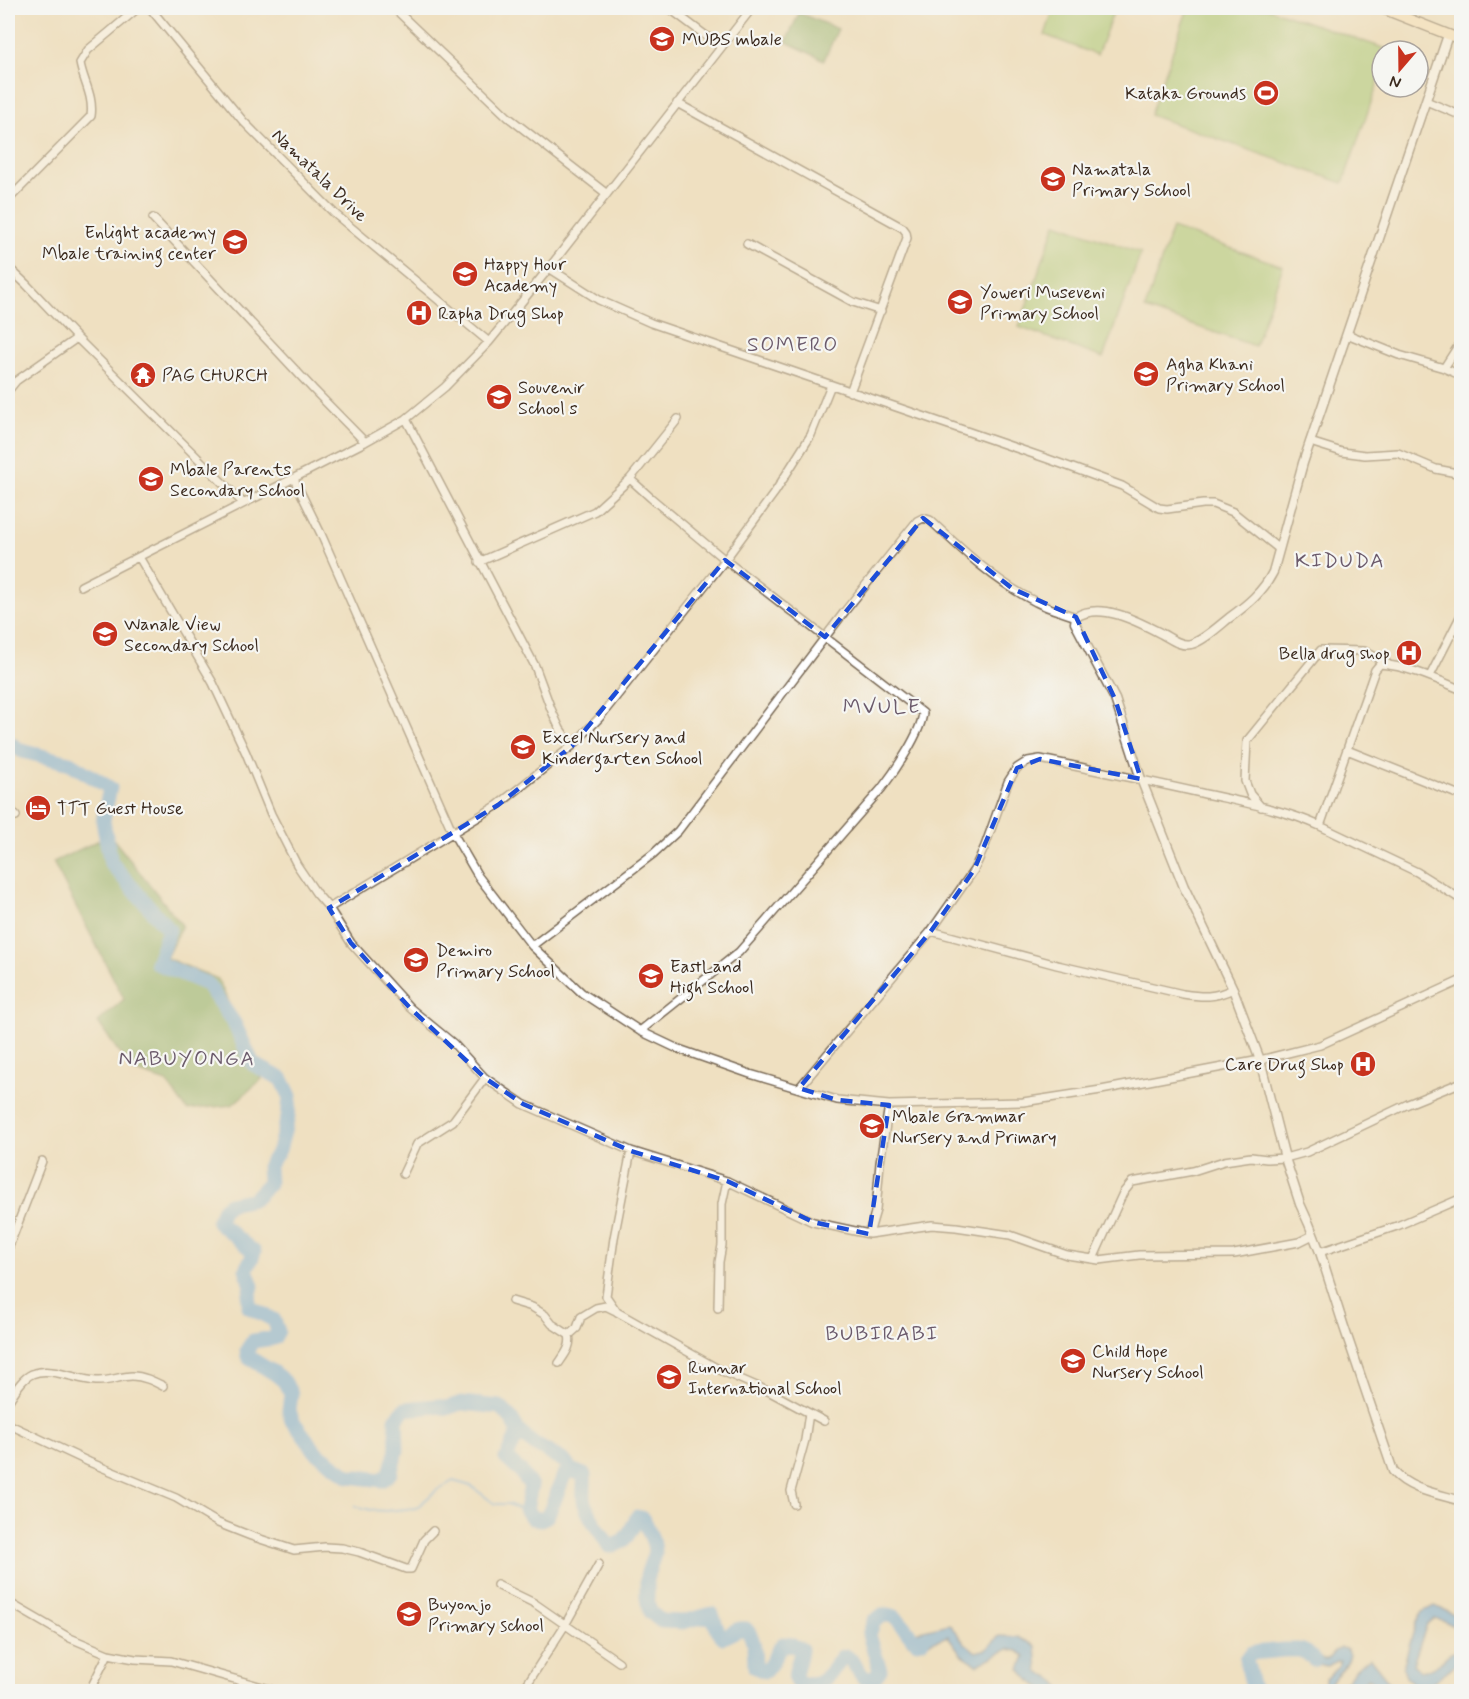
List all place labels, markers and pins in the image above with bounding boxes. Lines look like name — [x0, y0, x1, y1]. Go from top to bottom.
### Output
school or university icon: MUBS mbale — [647, 24, 677, 54]
place label: MUBS mbale — [682, 28, 782, 52]
sports icon: Kataka Grounds — [1251, 78, 1281, 108]
place label: Kataka Grounds — [1125, 82, 1246, 106]
place label: Namatala Primary School — [1072, 158, 1191, 203]
school or university icon: Namatala Primary School — [1038, 164, 1068, 194]
place label: Enlight academy Mbale training center — [42, 221, 217, 268]
school or university icon: Enlight academy Mbale training center — [220, 227, 250, 257]
place label: Happy Hour Academy — [484, 253, 567, 298]
school or university icon: Happy Hour Academy — [450, 259, 480, 289]
place label: Yoweri Museveni Primary School — [980, 281, 1105, 326]
school or university icon: Yoweri Museveni Primary School — [945, 287, 975, 317]
hospital icon: Rapha Drug Shop — [404, 298, 434, 328]
place label: Rapha Drug Shop — [438, 302, 564, 327]
place label: Agha Khani Primary School — [1166, 353, 1285, 398]
school or university icon: Agha Khani Primary School — [1131, 359, 1161, 389]
temple icon: PAG CHURCH — [128, 360, 158, 390]
place label: PAG CHURCH — [162, 364, 268, 388]
place label: Souvenir School s — [518, 376, 585, 421]
school or university icon: Souvenir School s — [484, 382, 514, 412]
place label: Mbale Parents Secondary School — [170, 458, 305, 503]
school or university icon: Mbale Parents Secondary School — [136, 464, 166, 494]
place label: Wanale View Secondary School — [124, 613, 259, 658]
school or university icon: Wanale View Secondary School — [90, 619, 120, 649]
hospital icon: Bella drug shop — [1394, 638, 1424, 668]
place label: Bella drug shop — [1279, 642, 1390, 667]
place label: Excel Nursery and Kindergarten School — [542, 726, 702, 773]
school or university icon: Excel Nursery and Kindergarten School — [508, 732, 538, 762]
hotel icon: TTT Guest House — [23, 793, 53, 823]
place label: TTT Guest House — [57, 797, 184, 821]
place label: Demiro Primary School — [436, 939, 555, 984]
school or university icon: Demiro Primary School — [401, 945, 431, 975]
place label: EastLand High School — [670, 955, 754, 1002]
school or university icon: EastLand High School — [636, 961, 666, 991]
hospital icon: Care Drug Shop — [1348, 1049, 1378, 1079]
place label: Care Drug Shop — [1225, 1053, 1344, 1079]
place label: Mbale Grammar Nursery and Primary — [892, 1105, 1057, 1150]
school or university icon: Mbale Grammar Nursery and Primary — [857, 1111, 887, 1141]
place label: Child Hope Nursery School — [1092, 1340, 1204, 1385]
school or university icon: Child Hope Nursery School — [1058, 1346, 1088, 1376]
place label: Runnar International School — [688, 1356, 842, 1401]
school or university icon: Runnar International School — [654, 1362, 684, 1392]
place label: Buyonjo Primary school — [428, 1593, 544, 1638]
school or university icon: Buyonjo Primary school — [394, 1599, 424, 1629]

